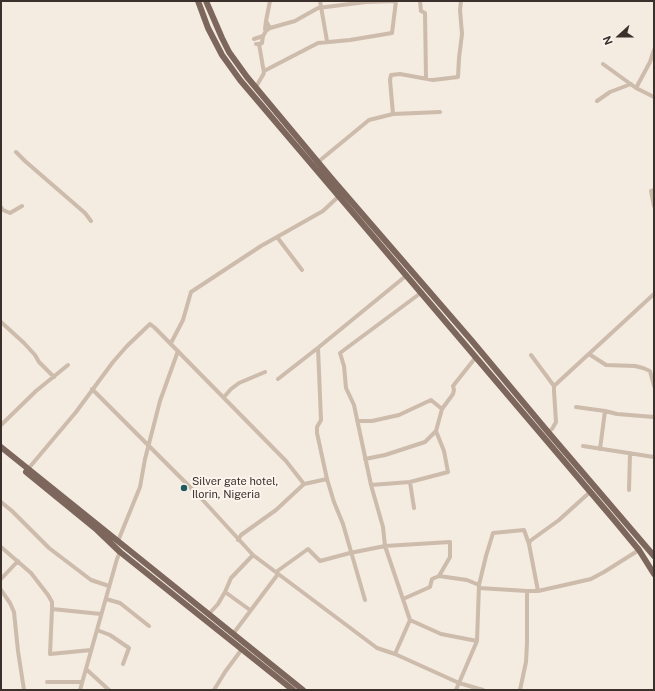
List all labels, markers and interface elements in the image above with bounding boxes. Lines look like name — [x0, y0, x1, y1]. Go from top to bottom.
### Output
north arrow — [599, 16, 639, 56]
text: N — [601, 34, 615, 46]
place label: Silver gate hotel, Ilorin, Nigeria — [192, 475, 278, 501]
marker: Silver gate hotel, Ilorin, Nigeria — [179, 483, 189, 493]

